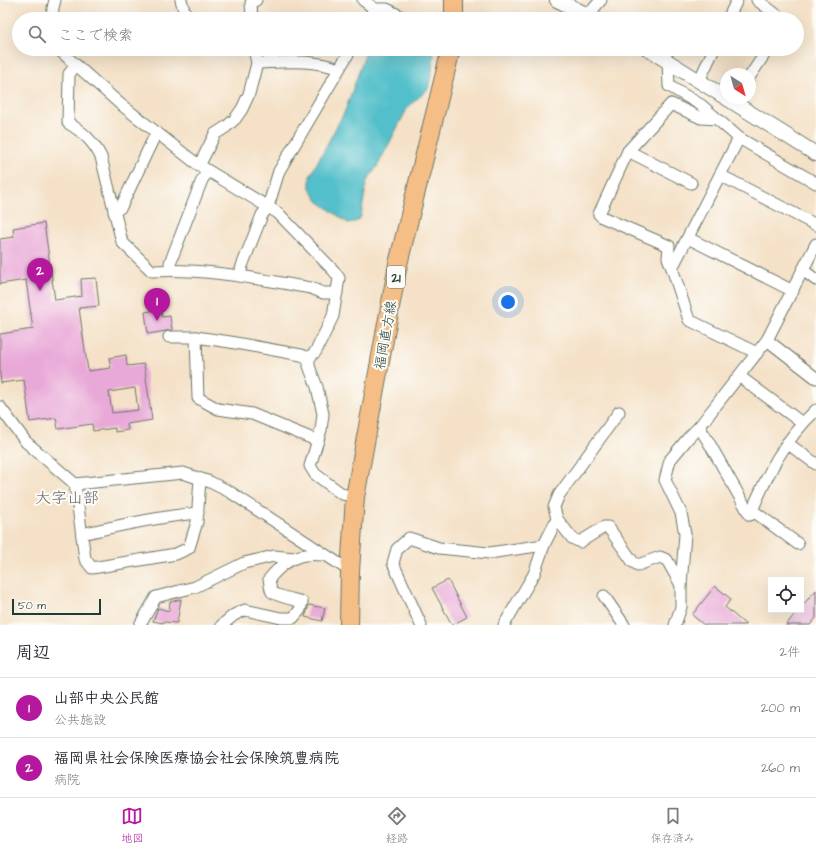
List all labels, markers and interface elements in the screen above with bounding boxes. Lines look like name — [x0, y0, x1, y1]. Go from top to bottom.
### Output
search box — [12, 12, 804, 56]
icon: search — [26, 23, 48, 45]
text: ここで検索 — [58, 25, 133, 46]
north arrow — [720, 68, 756, 104]
pin: 2 — [27, 258, 53, 291]
road number: 21 — [387, 266, 405, 288]
pin: 1 — [144, 288, 170, 321]
your location — [498, 292, 518, 312]
street label: 福岡直方線 — [370, 299, 402, 371]
district label: 大字山部 — [35, 487, 99, 509]
map controls — [768, 577, 804, 613]
button: locate — [768, 577, 804, 613]
scale bar — [12, 597, 101, 616]
text: 50 m — [18, 598, 46, 613]
text: 周辺 — [16, 641, 50, 665]
text: 2件 — [780, 643, 800, 661]
text: 山部中央公民館 — [54, 688, 159, 709]
text: 1 — [28, 699, 30, 717]
text: 200 m — [761, 699, 800, 717]
text: 公共施設 — [54, 711, 106, 729]
text: 福岡県社会保険医療協会社会保険筑豊病院 — [54, 748, 339, 769]
text: 2 — [25, 759, 33, 777]
text: 260 m — [761, 759, 800, 777]
text: 病院 — [54, 771, 80, 789]
tab: 地図 — [121, 805, 143, 846]
tab: 経路 — [386, 805, 408, 846]
tab: 保存済み — [651, 805, 695, 846]

